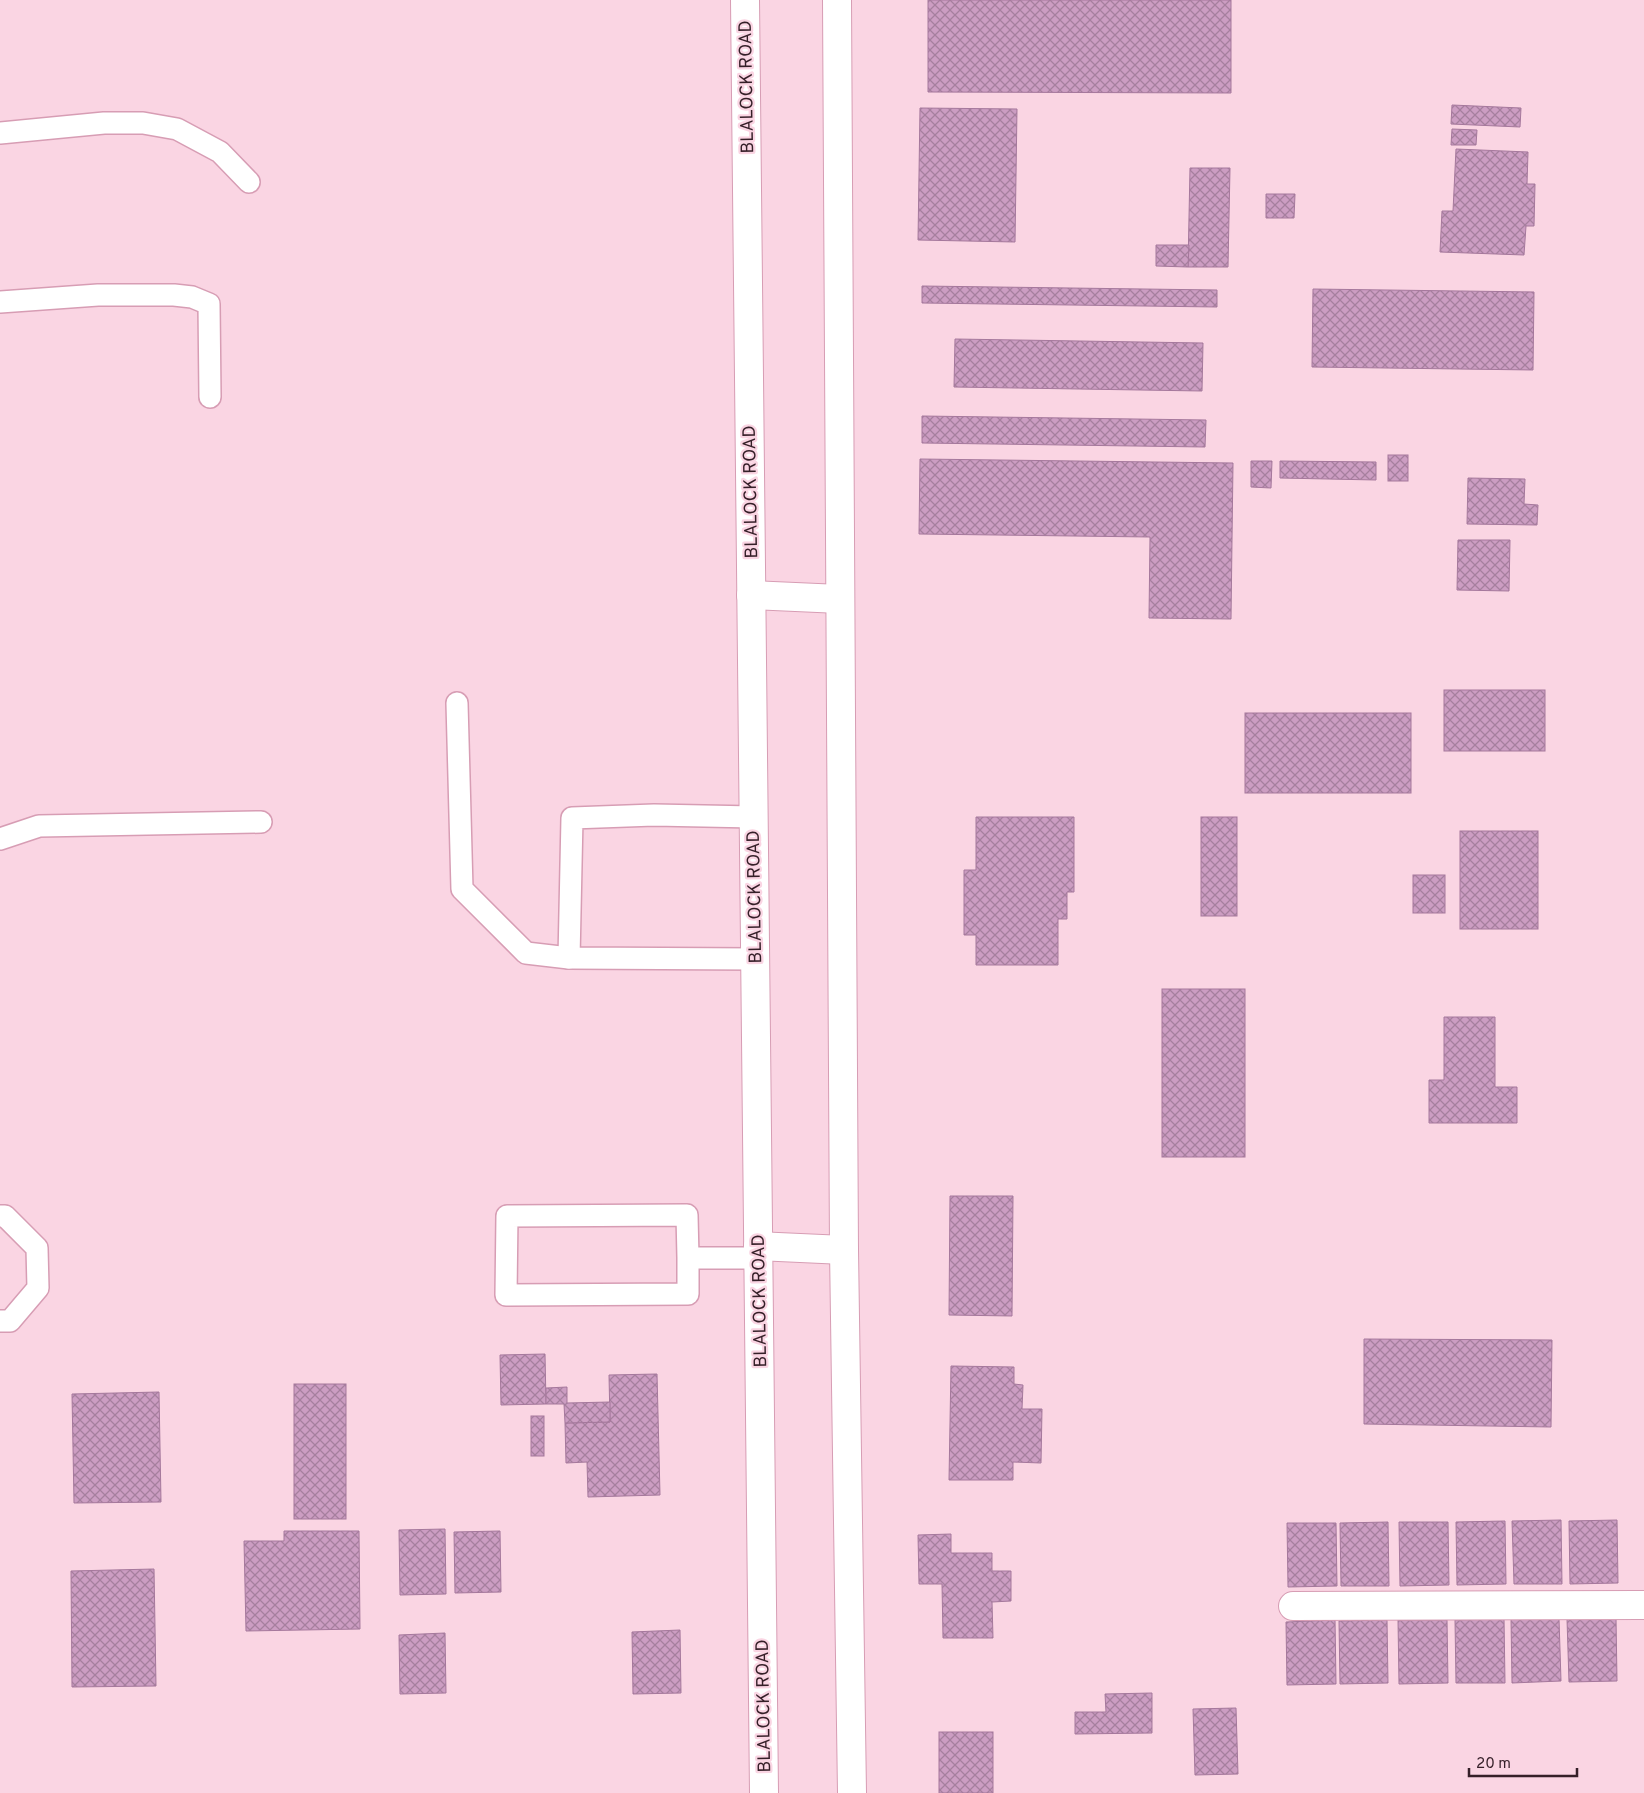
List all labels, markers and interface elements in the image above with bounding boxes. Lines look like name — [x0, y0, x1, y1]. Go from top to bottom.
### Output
street label: BLALOCK ROAD — [735, 20, 760, 154]
street label: BLALOCK ROAD — [739, 425, 764, 559]
street label: BLALOCK ROAD — [743, 830, 768, 964]
street label: BLALOCK ROAD — [748, 1234, 773, 1368]
street label: BLALOCK ROAD — [752, 1639, 777, 1773]
scale bar — [1469, 1746, 1576, 1778]
text: 20 m — [1476, 1755, 1511, 1774]

